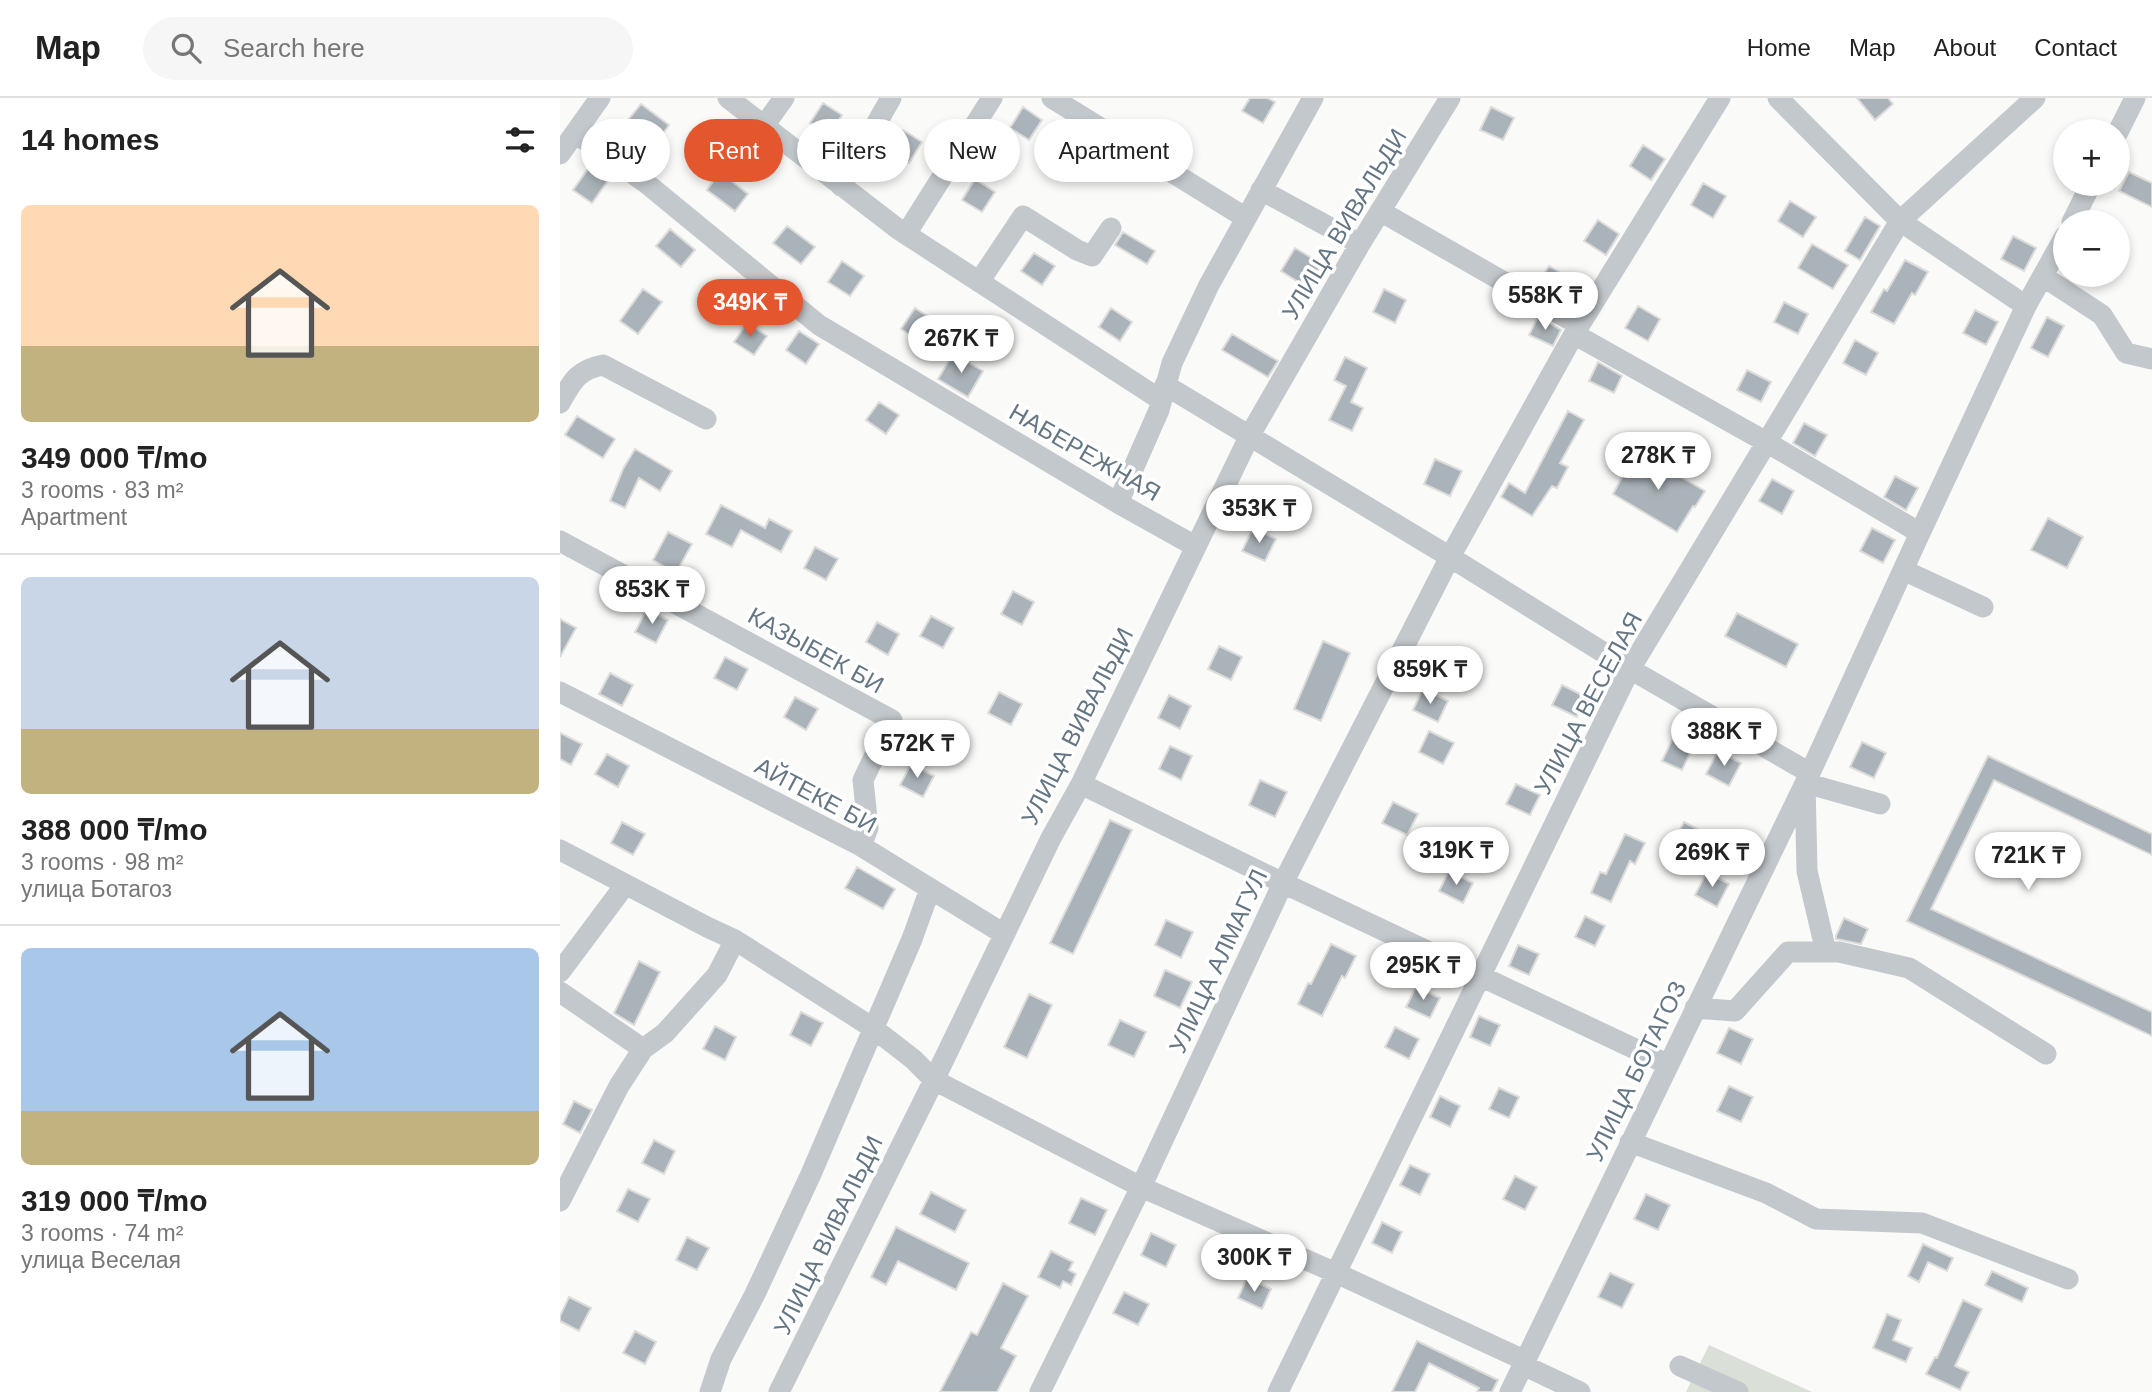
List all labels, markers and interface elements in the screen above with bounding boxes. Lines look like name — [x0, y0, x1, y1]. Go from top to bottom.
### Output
search box — [143, 17, 633, 80]
text: Map — [35, 29, 101, 66]
icon: search — [167, 29, 205, 67]
text: Search here — [223, 33, 365, 63]
text: Home — [1747, 34, 1811, 61]
text: Map — [1849, 34, 1896, 61]
text: About — [1934, 34, 1996, 61]
text: Contact — [2034, 34, 2117, 61]
chip: Buy — [581, 119, 670, 182]
chip: Rent — [684, 119, 783, 182]
chip: Filters — [797, 119, 910, 182]
chip: New — [924, 119, 1020, 182]
chip: Apartment — [1034, 119, 1193, 182]
map controls — [2053, 119, 2130, 287]
button: + — [2053, 119, 2130, 196]
icon: filters — [501, 121, 539, 159]
text: 14 homes — [21, 123, 159, 156]
street label: УЛИЦА ВИВАЛЬДИ — [1276, 124, 1412, 324]
button: − — [2053, 210, 2130, 287]
icon: home — [217, 250, 343, 376]
pin: 558K ₸ — [1488, 272, 1602, 332]
pin: 349K ₸ — [693, 280, 807, 339]
text: 558K ₸ — [1508, 282, 1582, 308]
text: 349K ₸ — [713, 289, 787, 315]
pin: 267K ₸ — [904, 316, 1018, 375]
text: 267K ₸ — [924, 325, 998, 351]
street label: НАБЕРЕЖНАЯ — [1005, 398, 1165, 506]
pin: 278K ₸ — [1601, 432, 1715, 492]
text: 349 000 ₸/mo — [21, 441, 208, 474]
text: 278K ₸ — [1621, 442, 1695, 468]
text: 3 rooms · 83 m² — [21, 477, 183, 503]
pin: 353K ₸ — [1202, 486, 1316, 545]
text: 353K ₸ — [1222, 495, 1296, 521]
text: Apartment — [21, 504, 127, 530]
pin: 853K ₸ — [595, 566, 709, 626]
text: 853K ₸ — [615, 576, 689, 602]
street label: КАЗЫБЕК БИ — [743, 602, 889, 698]
street label: УЛИЦА ВЕСЕЛАЯ — [1529, 607, 1647, 799]
icon: home — [217, 622, 343, 748]
street label: УЛИЦА ВИВАЛЬДИ — [1016, 623, 1138, 829]
pin: 859K ₸ — [1373, 646, 1487, 706]
text: 859K ₸ — [1393, 656, 1467, 682]
pin: 388K ₸ — [1667, 708, 1781, 768]
text: 388K ₸ — [1687, 718, 1761, 744]
pin: 572K ₸ — [860, 720, 974, 780]
text: 572K ₸ — [880, 730, 954, 756]
street label: АЙТЕКЕ БИ — [751, 752, 881, 838]
text: 388 000 ₸/mo — [21, 813, 208, 846]
pin: 319K ₸ — [1399, 828, 1513, 887]
pin: 269K ₸ — [1655, 830, 1769, 889]
pin: 721K ₸ — [1971, 832, 2085, 892]
text: 319K ₸ — [1419, 837, 1493, 863]
text: 269K ₸ — [1675, 839, 1749, 865]
text: 721K ₸ — [1991, 842, 2065, 868]
text: 3 rooms · 98 m² — [21, 849, 183, 875]
street label: УЛИЦА АЛМАГУЛ — [1164, 865, 1272, 1057]
text: улица Ботагоз — [21, 876, 172, 902]
pin: 295K ₸ — [1366, 942, 1480, 1002]
text: 295K ₸ — [1386, 952, 1460, 978]
street label: УЛИЦА БОТАГОЗ — [1581, 977, 1691, 1165]
icon: home — [217, 993, 343, 1119]
street label: УЛИЦА ВИВАЛЬДИ — [768, 1131, 888, 1339]
text: 319 000 ₸/mo — [21, 1184, 208, 1217]
text: 3 rooms · 74 m² — [21, 1220, 183, 1246]
pin: 300K ₸ — [1197, 1234, 1311, 1294]
text: 300K ₸ — [1217, 1244, 1291, 1270]
text: улица Веселая — [21, 1247, 181, 1273]

